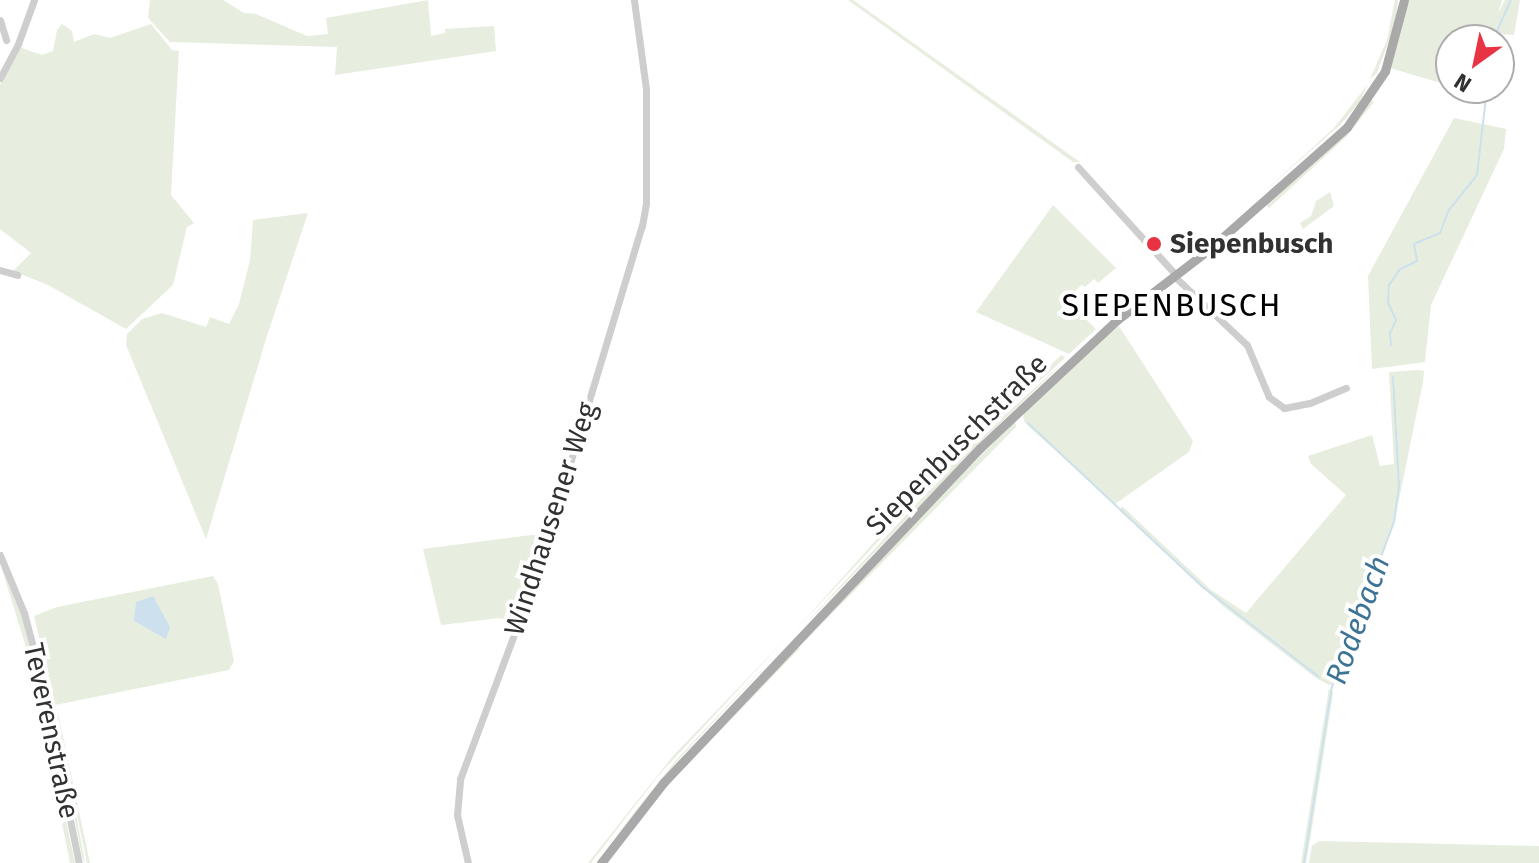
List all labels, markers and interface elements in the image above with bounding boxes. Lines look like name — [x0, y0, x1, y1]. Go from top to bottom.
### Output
north arrow — [1435, 24, 1515, 104]
text: N — [1449, 68, 1476, 98]
place label: Siepenbusch — [1170, 227, 1334, 261]
marker: Siepenbusch — [1145, 235, 1163, 253]
district label: SIEPENBUSCH — [1061, 286, 1283, 324]
street label: Siepenbuschstraße — [859, 347, 1055, 543]
street label: Windhausener Weg — [497, 398, 605, 640]
water label: Rodebach — [1318, 551, 1398, 689]
street label: Teverenstraße — [16, 640, 86, 822]

